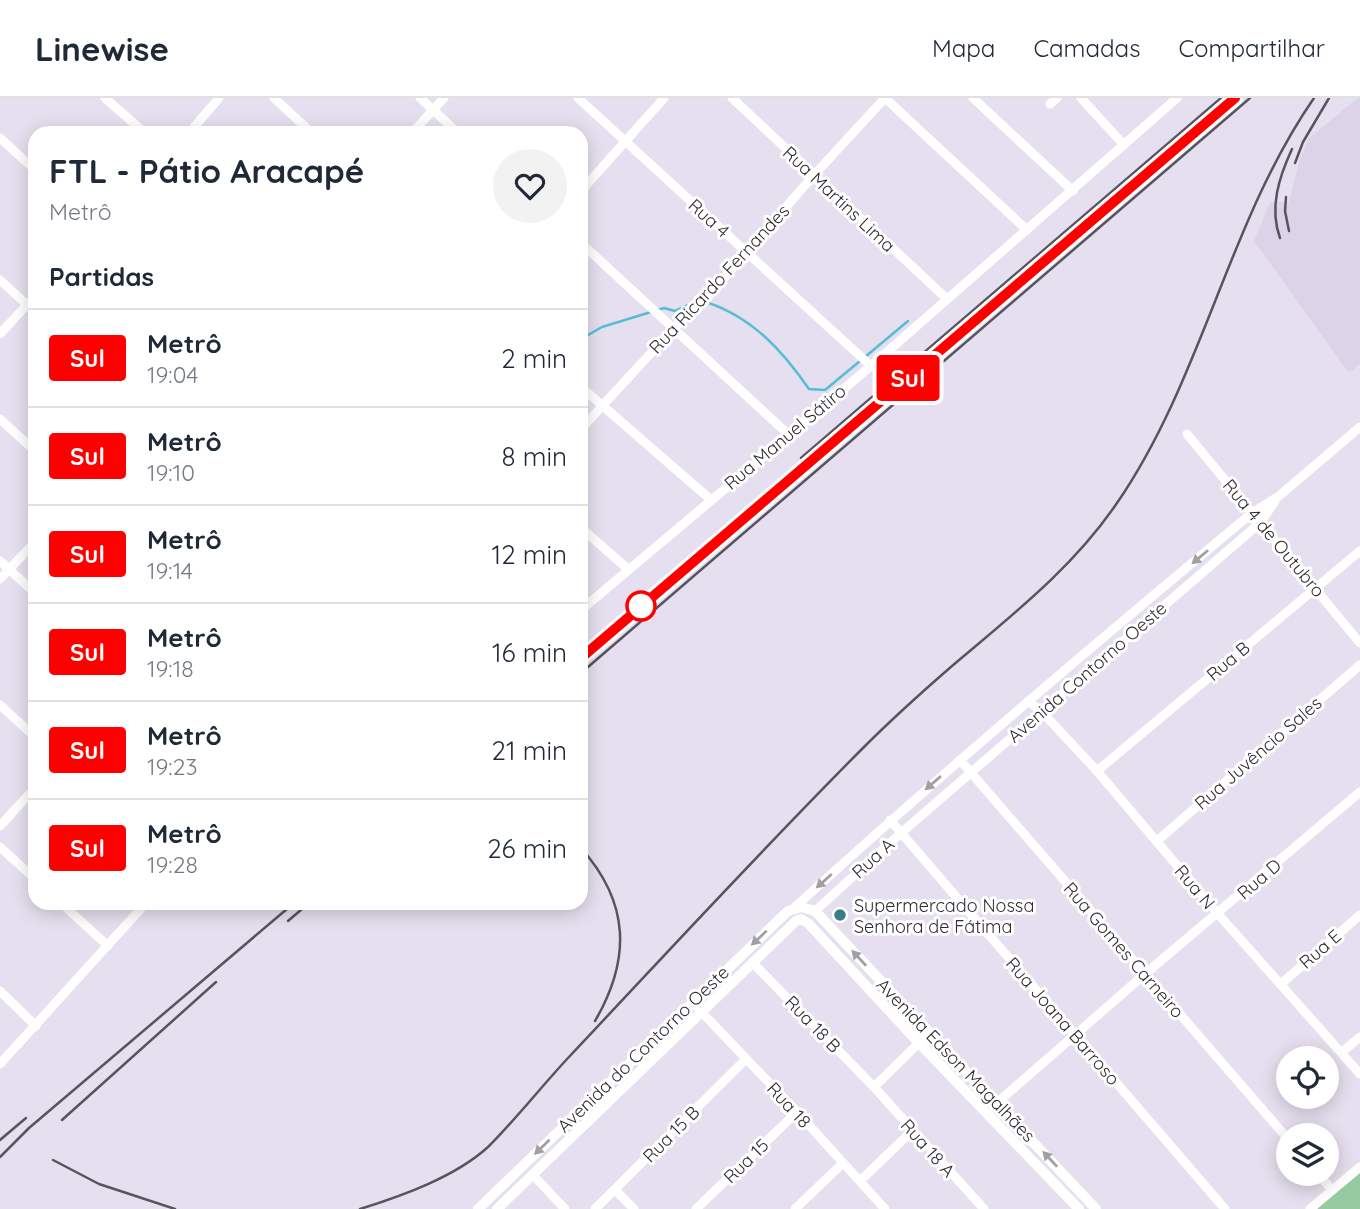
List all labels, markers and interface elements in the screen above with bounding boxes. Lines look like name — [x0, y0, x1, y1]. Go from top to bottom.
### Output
text: Linewise — [35, 28, 169, 69]
text: Mapa — [932, 33, 995, 63]
text: Camadas — [1033, 33, 1140, 63]
text: Compartilhar — [1178, 33, 1325, 63]
street label: Rua Martins Lima — [778, 141, 900, 257]
button: heart — [493, 149, 567, 223]
text: FTL - Pátio Aracapé — [49, 150, 364, 191]
street label: Rua 4 — [684, 194, 734, 242]
text: Metrô — [49, 197, 112, 226]
street label: Rua Ricardo Fernandes — [644, 200, 794, 358]
text: Partidas — [49, 260, 154, 293]
text: Metrô — [147, 327, 222, 360]
text: 2 min — [501, 342, 567, 375]
text: Sul — [70, 343, 105, 373]
line badge: Sul — [868, 355, 948, 401]
text: 19:04 — [147, 360, 198, 389]
text: Sul — [891, 363, 925, 393]
street label: Rua Manuel Sátiro — [719, 379, 851, 495]
text: Metrô — [147, 425, 222, 458]
text: 8 min — [502, 440, 567, 473]
text: Sul — [70, 441, 105, 471]
text: 19:10 — [147, 458, 195, 487]
street label: Rua 4 de Outubro — [1218, 474, 1330, 602]
text: Metrô — [147, 523, 222, 556]
text: 12 min — [492, 538, 567, 571]
text: Sul — [70, 539, 105, 569]
one-way arrow — [1191, 549, 1209, 564]
text: 19:14 — [147, 556, 193, 585]
unlabelled marker — [626, 591, 656, 621]
street label: Avenida Contorno Oeste — [1003, 597, 1171, 747]
text: Metrô — [147, 621, 222, 654]
text: 16 min — [492, 636, 567, 669]
street label: Rua B — [1202, 636, 1254, 686]
text: Sul — [70, 637, 105, 667]
text: 19:18 — [147, 654, 194, 683]
street label: Rua Juvêncio Sales — [1190, 691, 1326, 815]
text: Metrô — [147, 719, 222, 752]
text: 21 min — [492, 734, 567, 767]
text: Sul — [70, 735, 105, 765]
text: 19:23 — [147, 752, 197, 781]
one-way arrow — [925, 775, 942, 790]
text: Metrô — [147, 817, 222, 850]
text: 26 min — [487, 832, 567, 865]
text: Sul — [70, 833, 105, 863]
street label: Rua A — [847, 833, 899, 883]
text: 19:28 — [147, 850, 198, 879]
street label: Rua D — [1232, 854, 1286, 904]
street label: Rua N — [1170, 860, 1220, 914]
one-way arrow — [815, 873, 833, 889]
street label: Rua Gomes Carneiro — [1059, 877, 1189, 1023]
place label: Supermercado Nossa Senhora de Fátima — [854, 894, 1034, 938]
marker: Supermercado Nossa Senhora de Fátima — [832, 907, 848, 923]
street label: Rua E — [1294, 925, 1346, 973]
one-way arrow — [751, 930, 768, 946]
one-way arrow — [851, 949, 867, 967]
street label: Rua Joana Barroso — [1001, 952, 1125, 1090]
street label: Avenida do Contorno Oeste — [552, 961, 734, 1137]
street label: Avenida Edson Magalhães — [872, 973, 1040, 1147]
street label: Rua 18 B — [780, 990, 846, 1058]
map controls — [1276, 1046, 1339, 1186]
button: locate — [1276, 1046, 1339, 1109]
street label: Rua 18 — [762, 1077, 816, 1133]
street label: Rua 15 B — [638, 1101, 704, 1167]
street label: Rua 18 A — [896, 1114, 960, 1182]
button: layers — [1276, 1123, 1339, 1186]
street label: Rua 15 — [718, 1134, 774, 1188]
one-way arrow — [534, 1138, 551, 1154]
one-way arrow — [1042, 1151, 1058, 1168]

